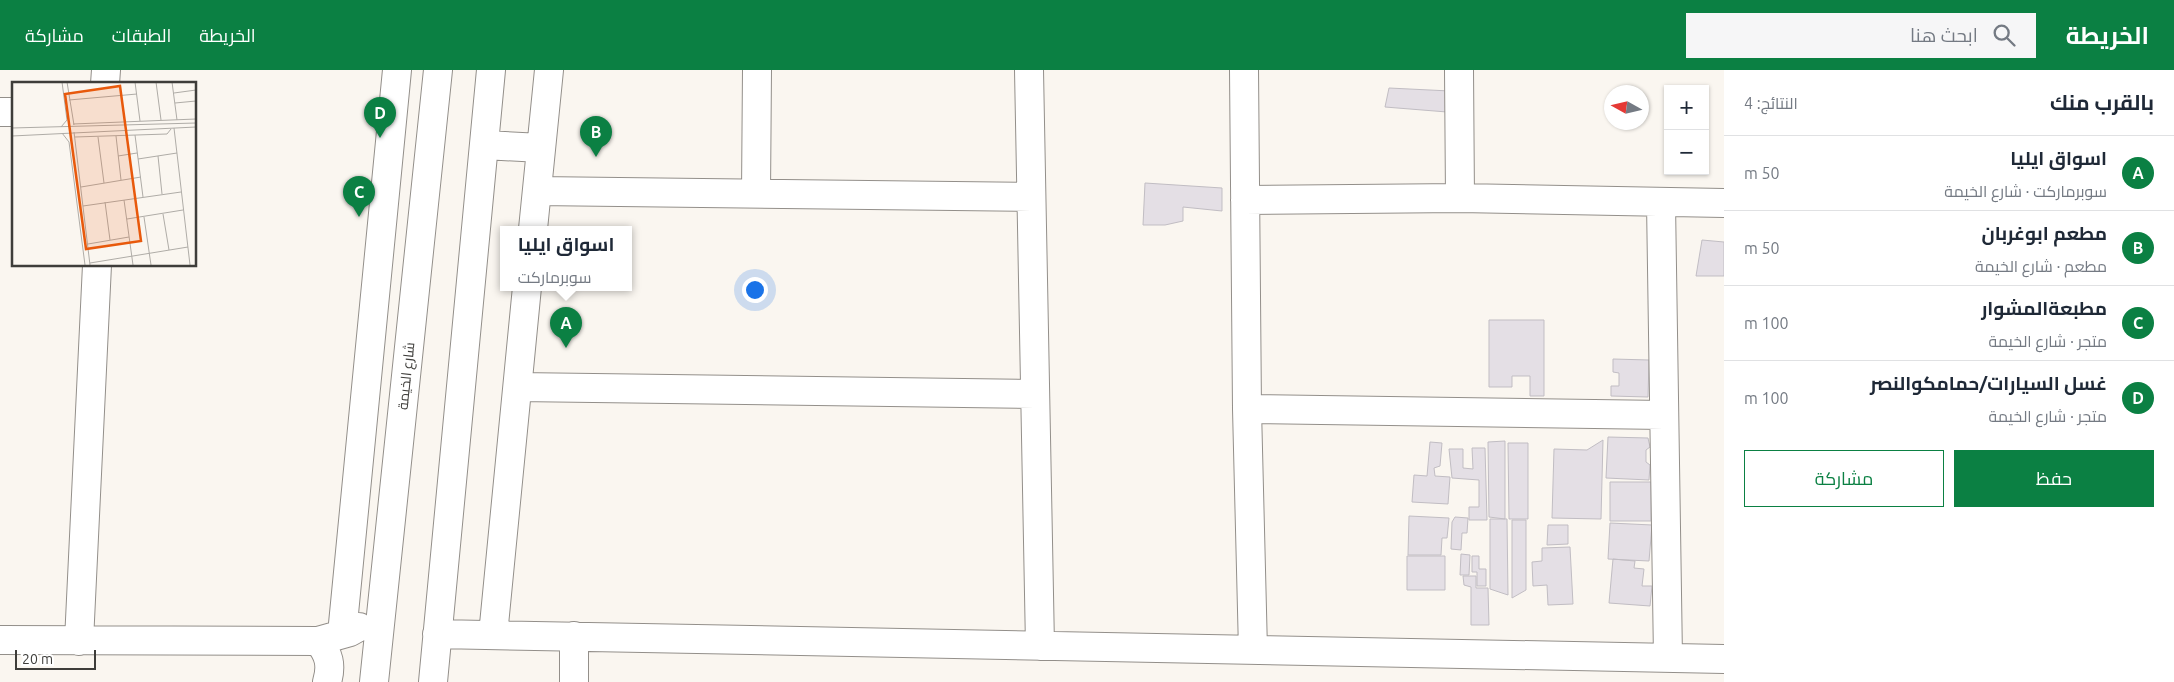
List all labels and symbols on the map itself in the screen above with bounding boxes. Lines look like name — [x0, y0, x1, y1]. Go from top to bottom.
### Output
inset map — [12, 82, 196, 266]
north arrow — [1604, 85, 1649, 130]
pin: D — [364, 97, 396, 138]
pin: B — [580, 116, 612, 157]
pin: C — [343, 176, 375, 217]
your location — [742, 277, 768, 303]
pin: A — [550, 307, 582, 348]
street label: شارع الخيمة — [394, 341, 419, 411]
scale bar — [15, 647, 96, 670]

